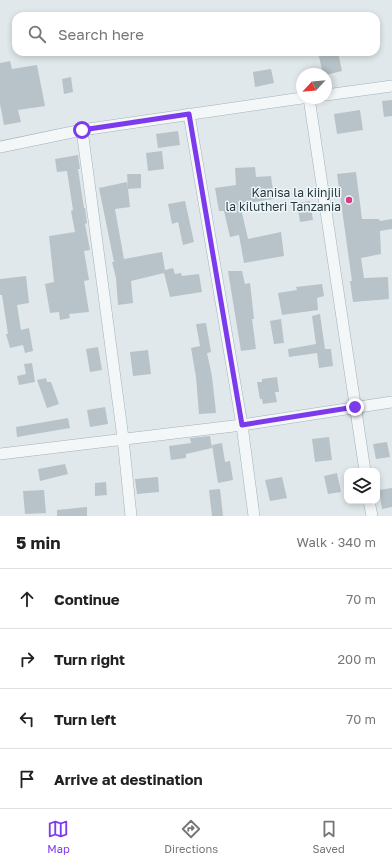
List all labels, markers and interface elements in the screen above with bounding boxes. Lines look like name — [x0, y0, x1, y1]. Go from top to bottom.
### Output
search box — [12, 12, 380, 56]
icon: search — [26, 23, 48, 45]
text: Search here — [58, 25, 144, 43]
north arrow — [296, 68, 332, 104]
route start — [73, 121, 91, 139]
place label: Kanisa la kiinjili la kilutheri Tanzania — [225, 185, 341, 214]
marker: Kanisa la kiinjili la kilutheri Tanzania — [344, 195, 354, 205]
route end — [346, 398, 364, 416]
map controls — [344, 468, 380, 504]
button: layers — [344, 468, 380, 504]
text: 5 min — [16, 532, 60, 553]
text: Walk · 340 m — [296, 534, 376, 550]
icon: ahead — [16, 588, 38, 610]
text: Continue — [54, 590, 120, 608]
text: 70 m — [346, 591, 376, 607]
icon: right — [16, 648, 38, 670]
text: Turn right — [54, 650, 125, 668]
text: 200 m — [338, 651, 376, 667]
icon: left — [16, 708, 38, 730]
text: Turn left — [54, 710, 116, 728]
text: 70 m — [346, 711, 376, 727]
icon: arrive — [16, 768, 38, 790]
text: Arrive at destination — [54, 770, 203, 788]
tab: Map — [47, 818, 70, 855]
tab: Directions — [164, 818, 218, 855]
tab: Saved — [313, 818, 345, 855]

